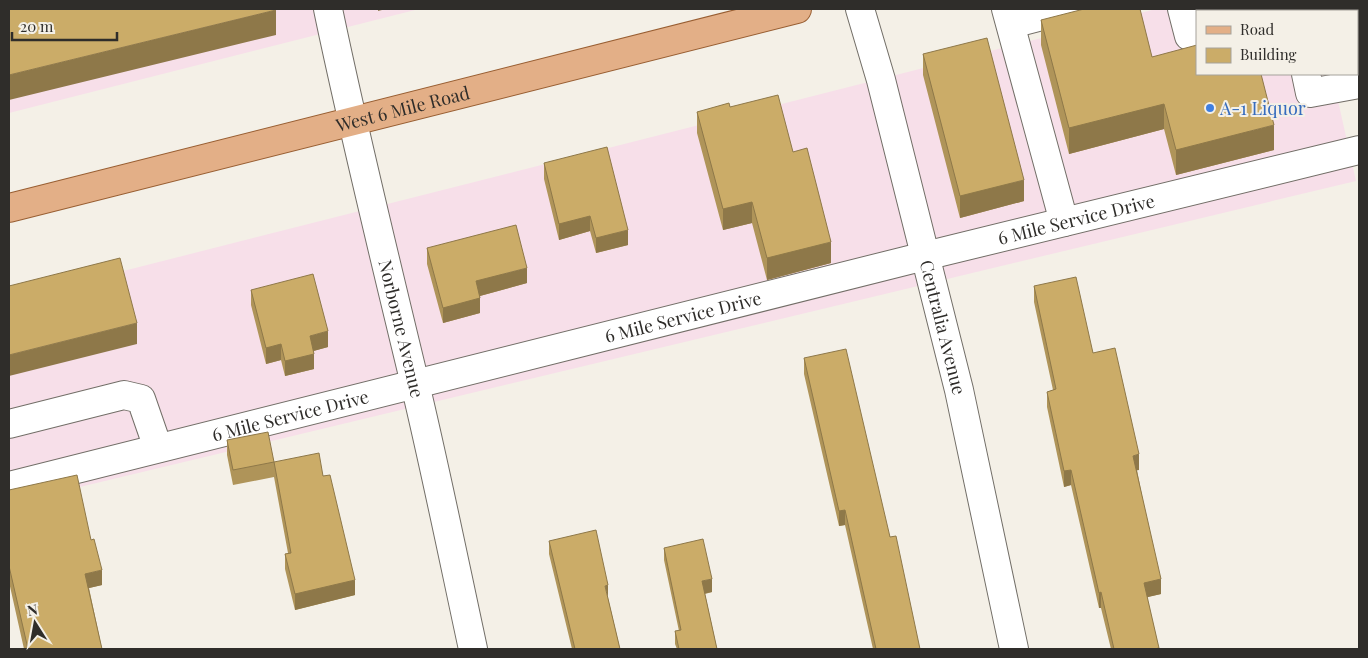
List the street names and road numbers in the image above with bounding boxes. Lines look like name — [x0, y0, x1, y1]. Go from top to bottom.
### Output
street label: West 6 Mile Road — [332, 80, 473, 137]
street label: 6 Mile Service Drive — [995, 188, 1157, 250]
street label: Norborne Avenue — [373, 257, 430, 400]
street label: Centralia Avenue — [915, 257, 972, 397]
street label: 6 Mile Service Drive — [602, 286, 764, 348]
street label: 6 Mile Service Drive — [209, 384, 371, 447]

